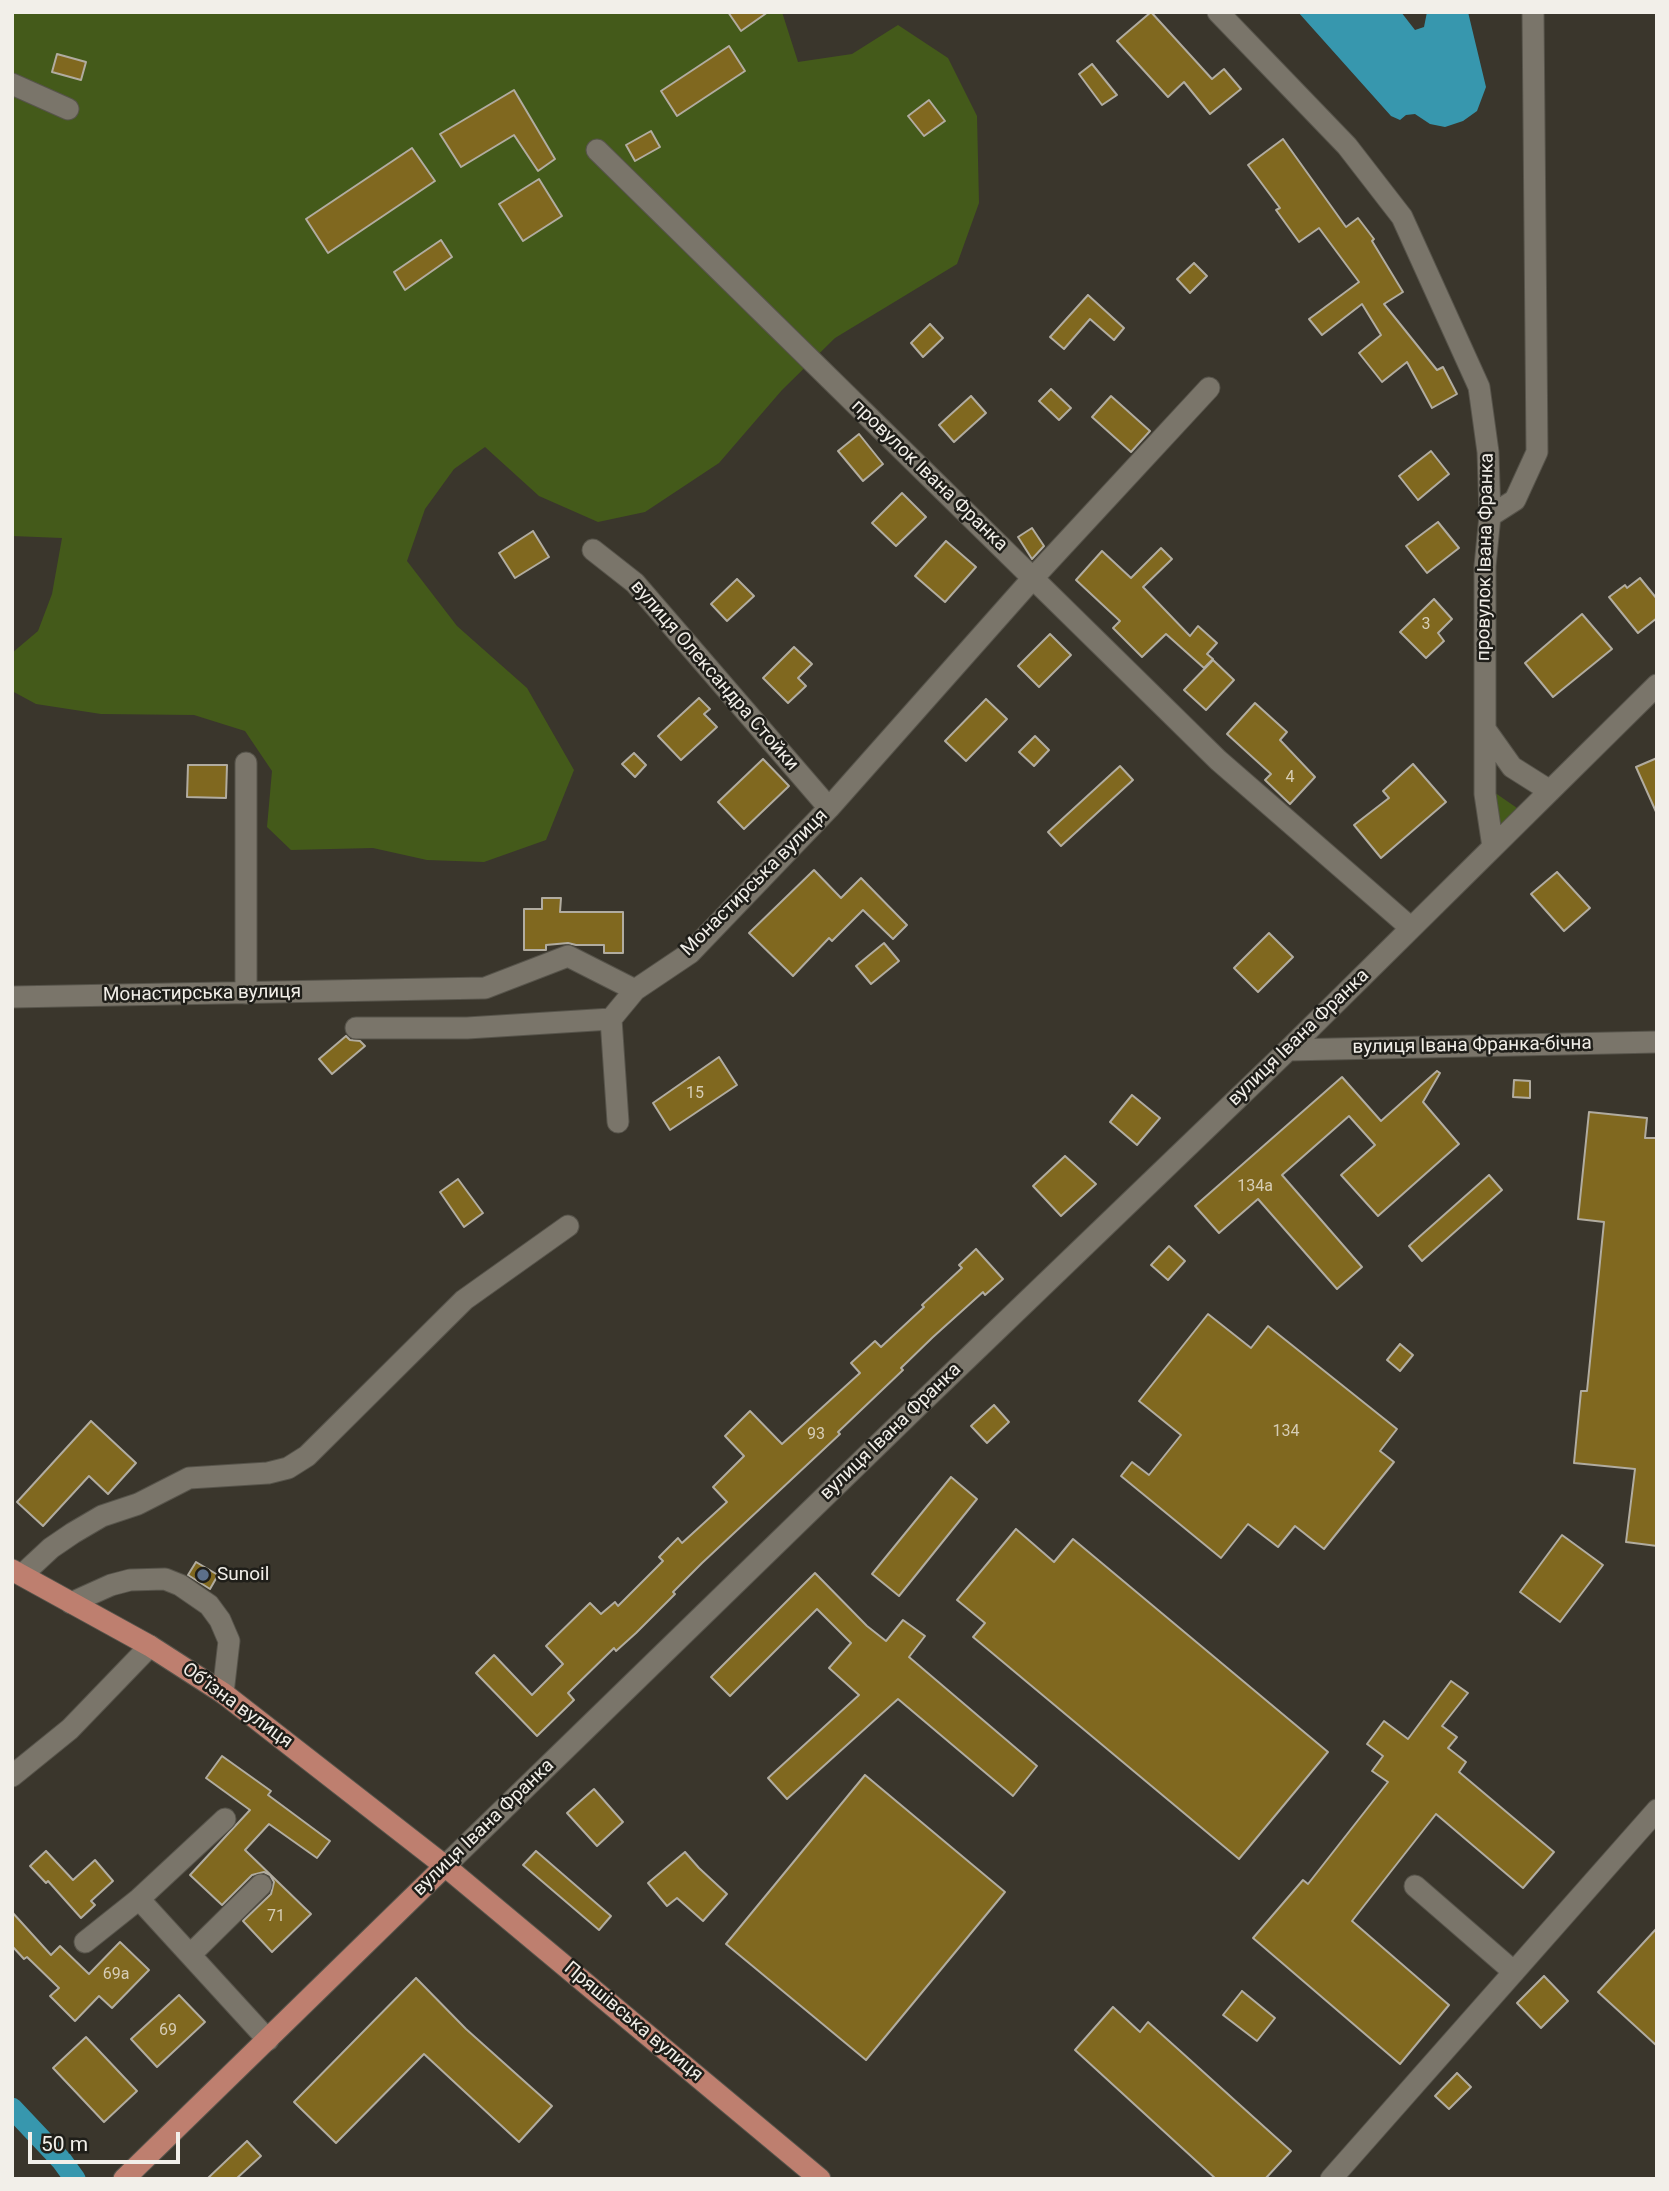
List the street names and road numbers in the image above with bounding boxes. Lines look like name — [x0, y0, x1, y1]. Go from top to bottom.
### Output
street label: провулок Івана Франка — [846, 395, 1012, 557]
street label: провулок Івана Франка — [1473, 453, 1499, 661]
street label: вулиця Олександра Стойки — [625, 576, 803, 776]
street label: Монастирська вулиця — [677, 805, 833, 961]
street label: вулиця Івана Франка — [1224, 965, 1374, 1111]
street label: Монастирська вулиця — [103, 981, 301, 1007]
street label: вулиця Івана Франка-бічна — [1352, 1033, 1592, 1059]
street label: вулиця Івана Франка — [816, 1359, 966, 1505]
street label: Обʼїзна вулиця — [177, 1658, 297, 1754]
street label: вулиця Івана Франка — [409, 1755, 559, 1901]
street label: Пряшівська вулиця — [559, 1957, 707, 2087]

